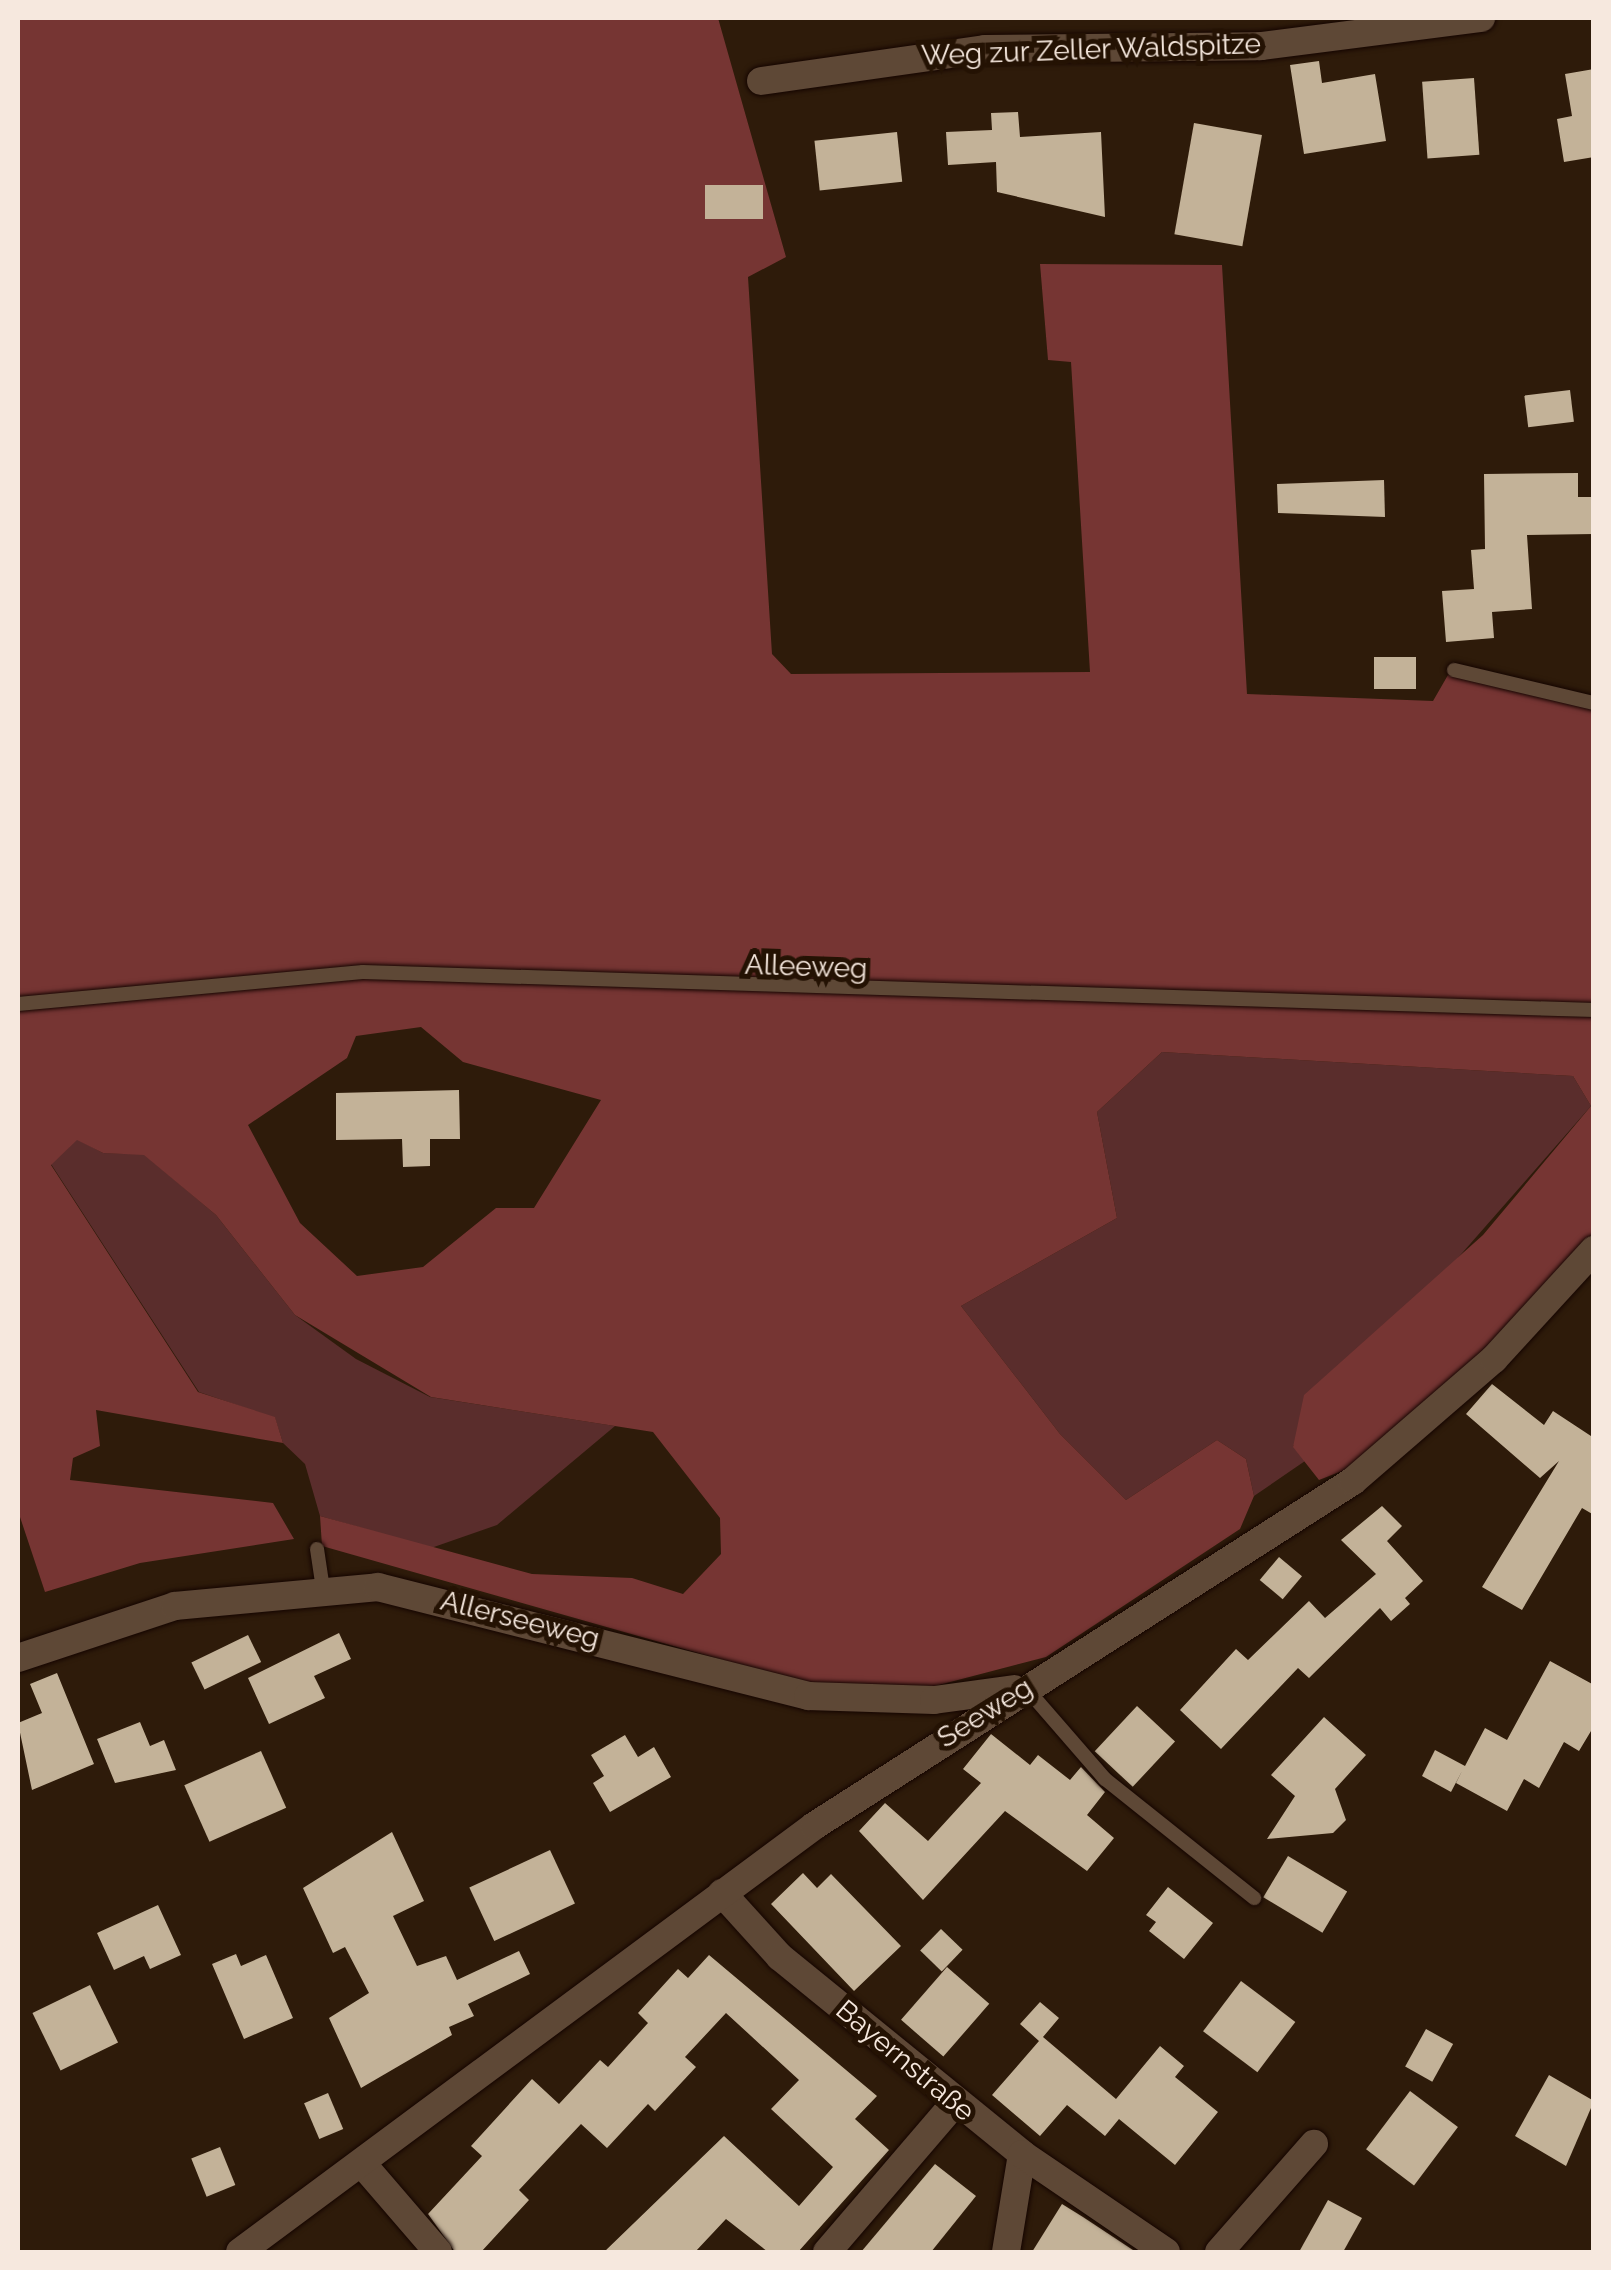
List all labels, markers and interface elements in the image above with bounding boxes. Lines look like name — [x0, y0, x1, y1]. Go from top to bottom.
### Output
street label: Weg zur Zeller Waldspitze — [919, 27, 1263, 73]
street label: Alleeweg — [744, 948, 868, 986]
street label: Allerseeweg — [437, 1584, 603, 1656]
street label: Seeweg — [931, 1671, 1039, 1755]
street label: Bayernstraße — [829, 1993, 981, 2129]

